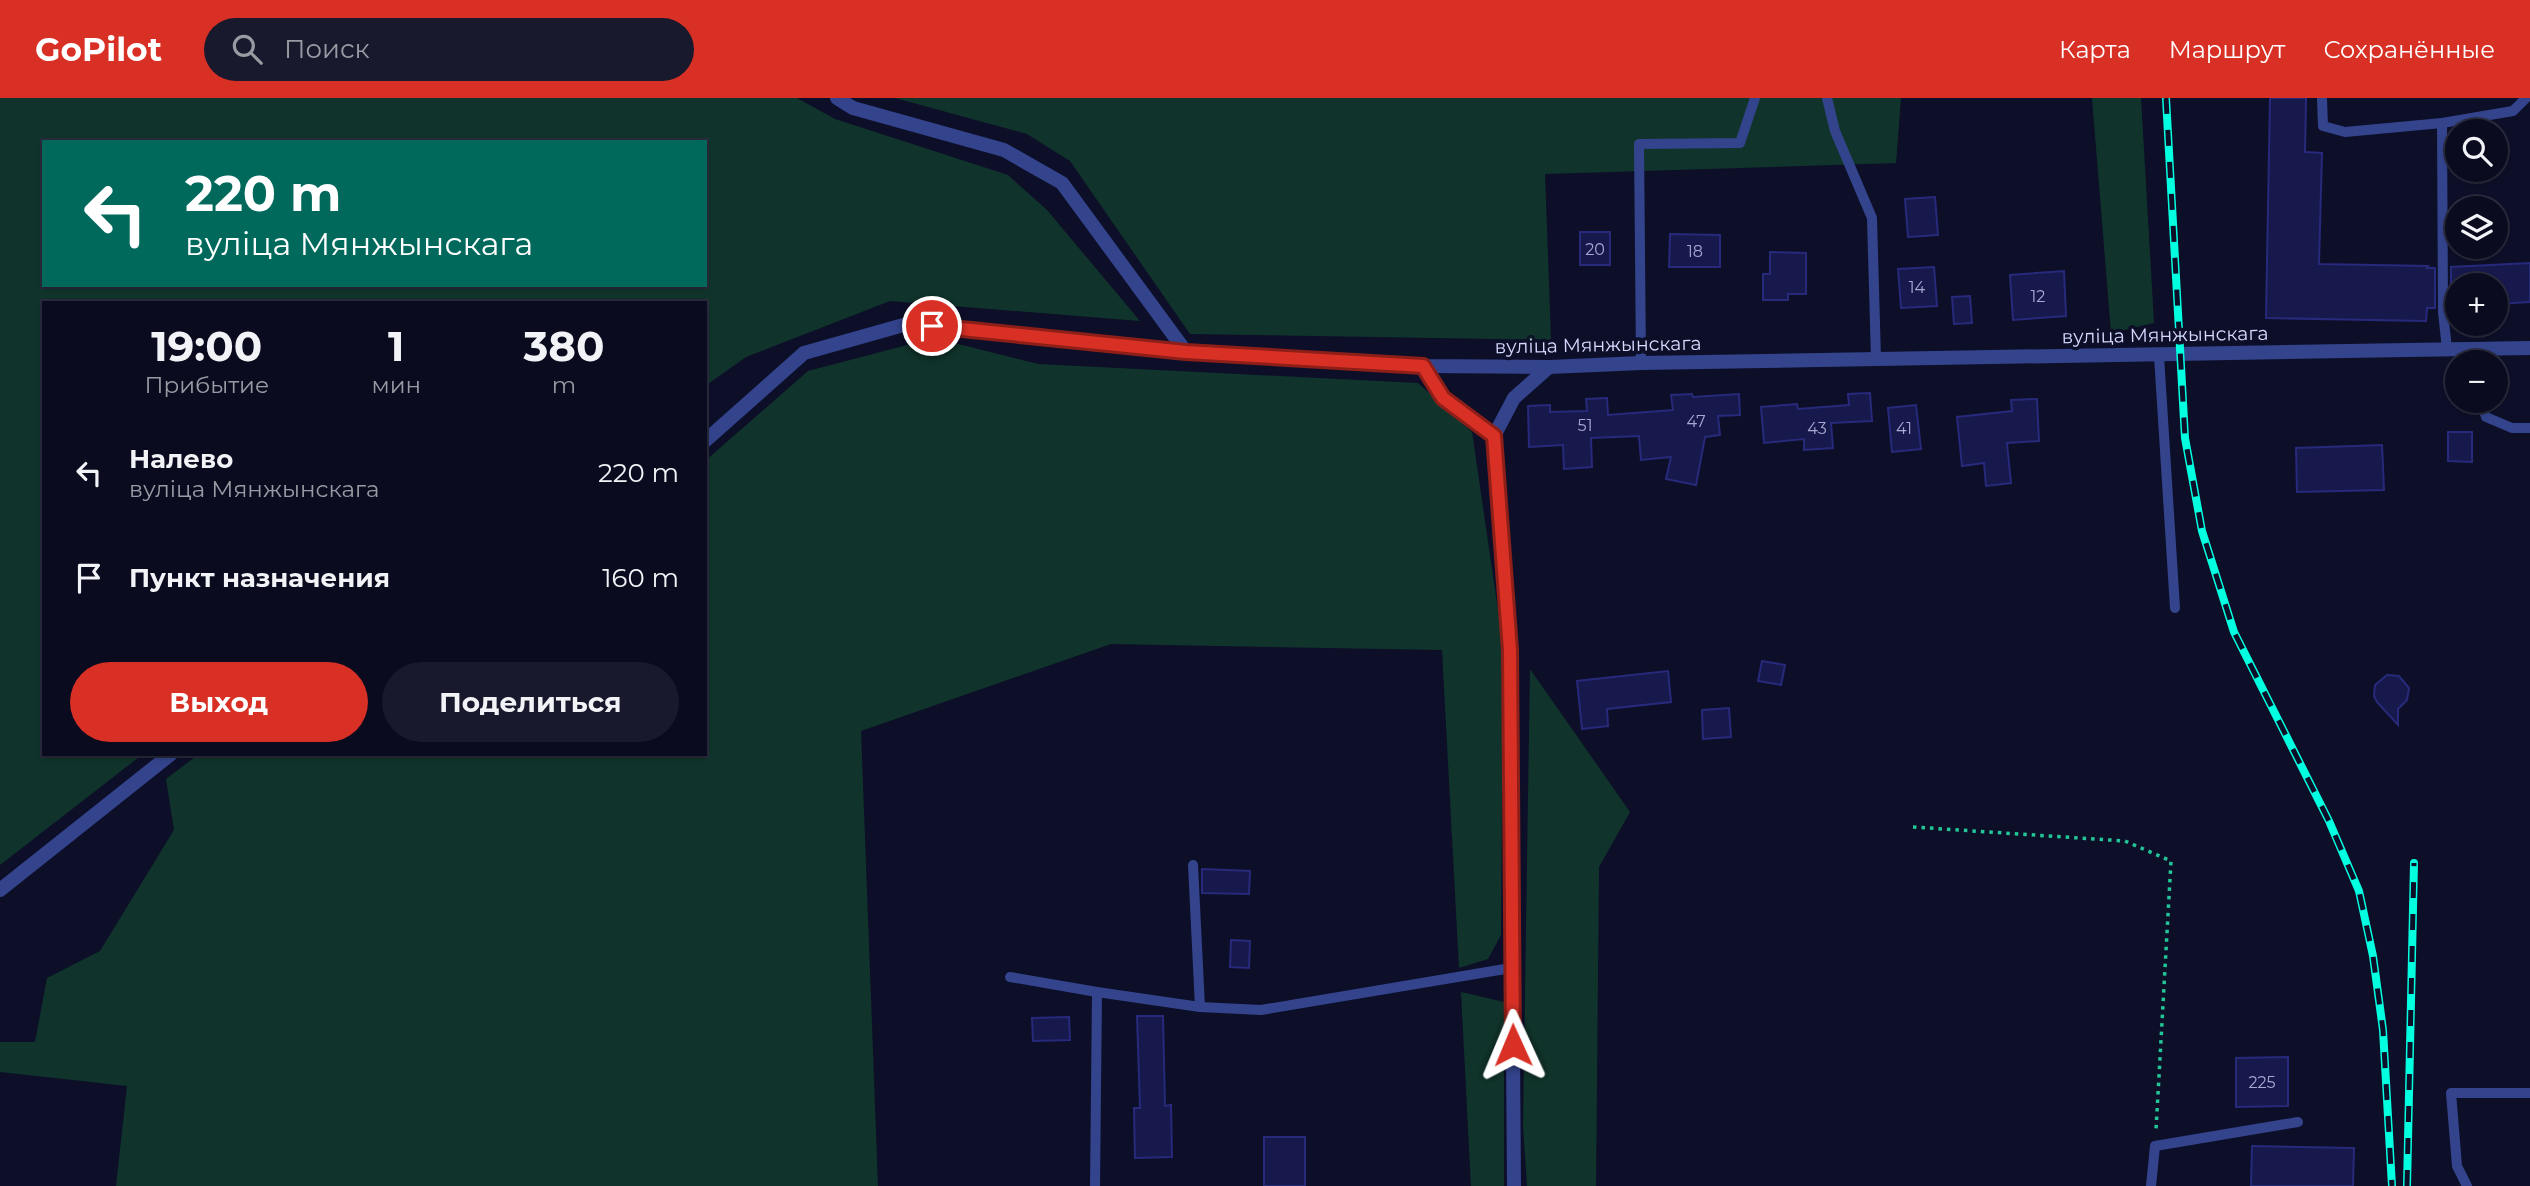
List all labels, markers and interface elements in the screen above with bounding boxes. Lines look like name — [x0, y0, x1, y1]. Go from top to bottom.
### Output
search box — [204, 18, 694, 81]
text: GoPilot — [35, 29, 162, 69]
icon: search — [228, 30, 266, 68]
text: Поиск — [284, 33, 370, 65]
text: Карта — [2059, 35, 2131, 64]
text: Маршрут — [2169, 35, 2285, 64]
text: Сохранённые — [2323, 35, 2495, 64]
map controls — [2445, 119, 2508, 413]
button: search — [2445, 119, 2508, 182]
text: 220 m — [185, 164, 341, 223]
icon: left — [70, 168, 161, 259]
button: layers — [2445, 196, 2508, 259]
text: вуліца Мянжынскага — [185, 224, 533, 263]
house number: 20 — [1585, 240, 1605, 259]
house number: 18 — [1687, 242, 1703, 261]
button: + — [2445, 273, 2508, 336]
house number: 14 — [1909, 278, 1926, 297]
house number: 12 — [2031, 287, 2045, 306]
pin — [902, 296, 962, 356]
icon: arrive — [913, 307, 951, 345]
text: 19:00 — [151, 320, 262, 372]
text: 1 — [388, 320, 405, 372]
text: 380 — [523, 320, 605, 372]
street label: вуліца Мянжынскага — [2061, 322, 2269, 348]
street label: вуліца Мянжынскага — [1494, 332, 1702, 358]
button: − — [2445, 350, 2508, 413]
text: Прибытие — [144, 371, 269, 399]
text: мин — [372, 371, 421, 399]
text: m — [552, 371, 576, 399]
house number: 47 — [1686, 412, 1706, 431]
house number: 51 — [1578, 416, 1592, 435]
house number: 43 — [1807, 419, 1827, 438]
house number: 41 — [1896, 419, 1912, 438]
text: Налево — [129, 443, 233, 475]
icon: left — [70, 454, 108, 492]
text: 220 m — [598, 457, 679, 489]
text: вуліца Мянжынскага — [129, 475, 379, 503]
icon: arrive — [70, 559, 108, 597]
text: Пункт назначения — [129, 562, 390, 594]
text: 160 m — [602, 562, 679, 594]
button: Выход — [70, 662, 368, 742]
button: Поделиться — [382, 662, 679, 742]
position arrow — [1476, 1008, 1550, 1082]
house number: 225 — [2248, 1073, 2276, 1092]

